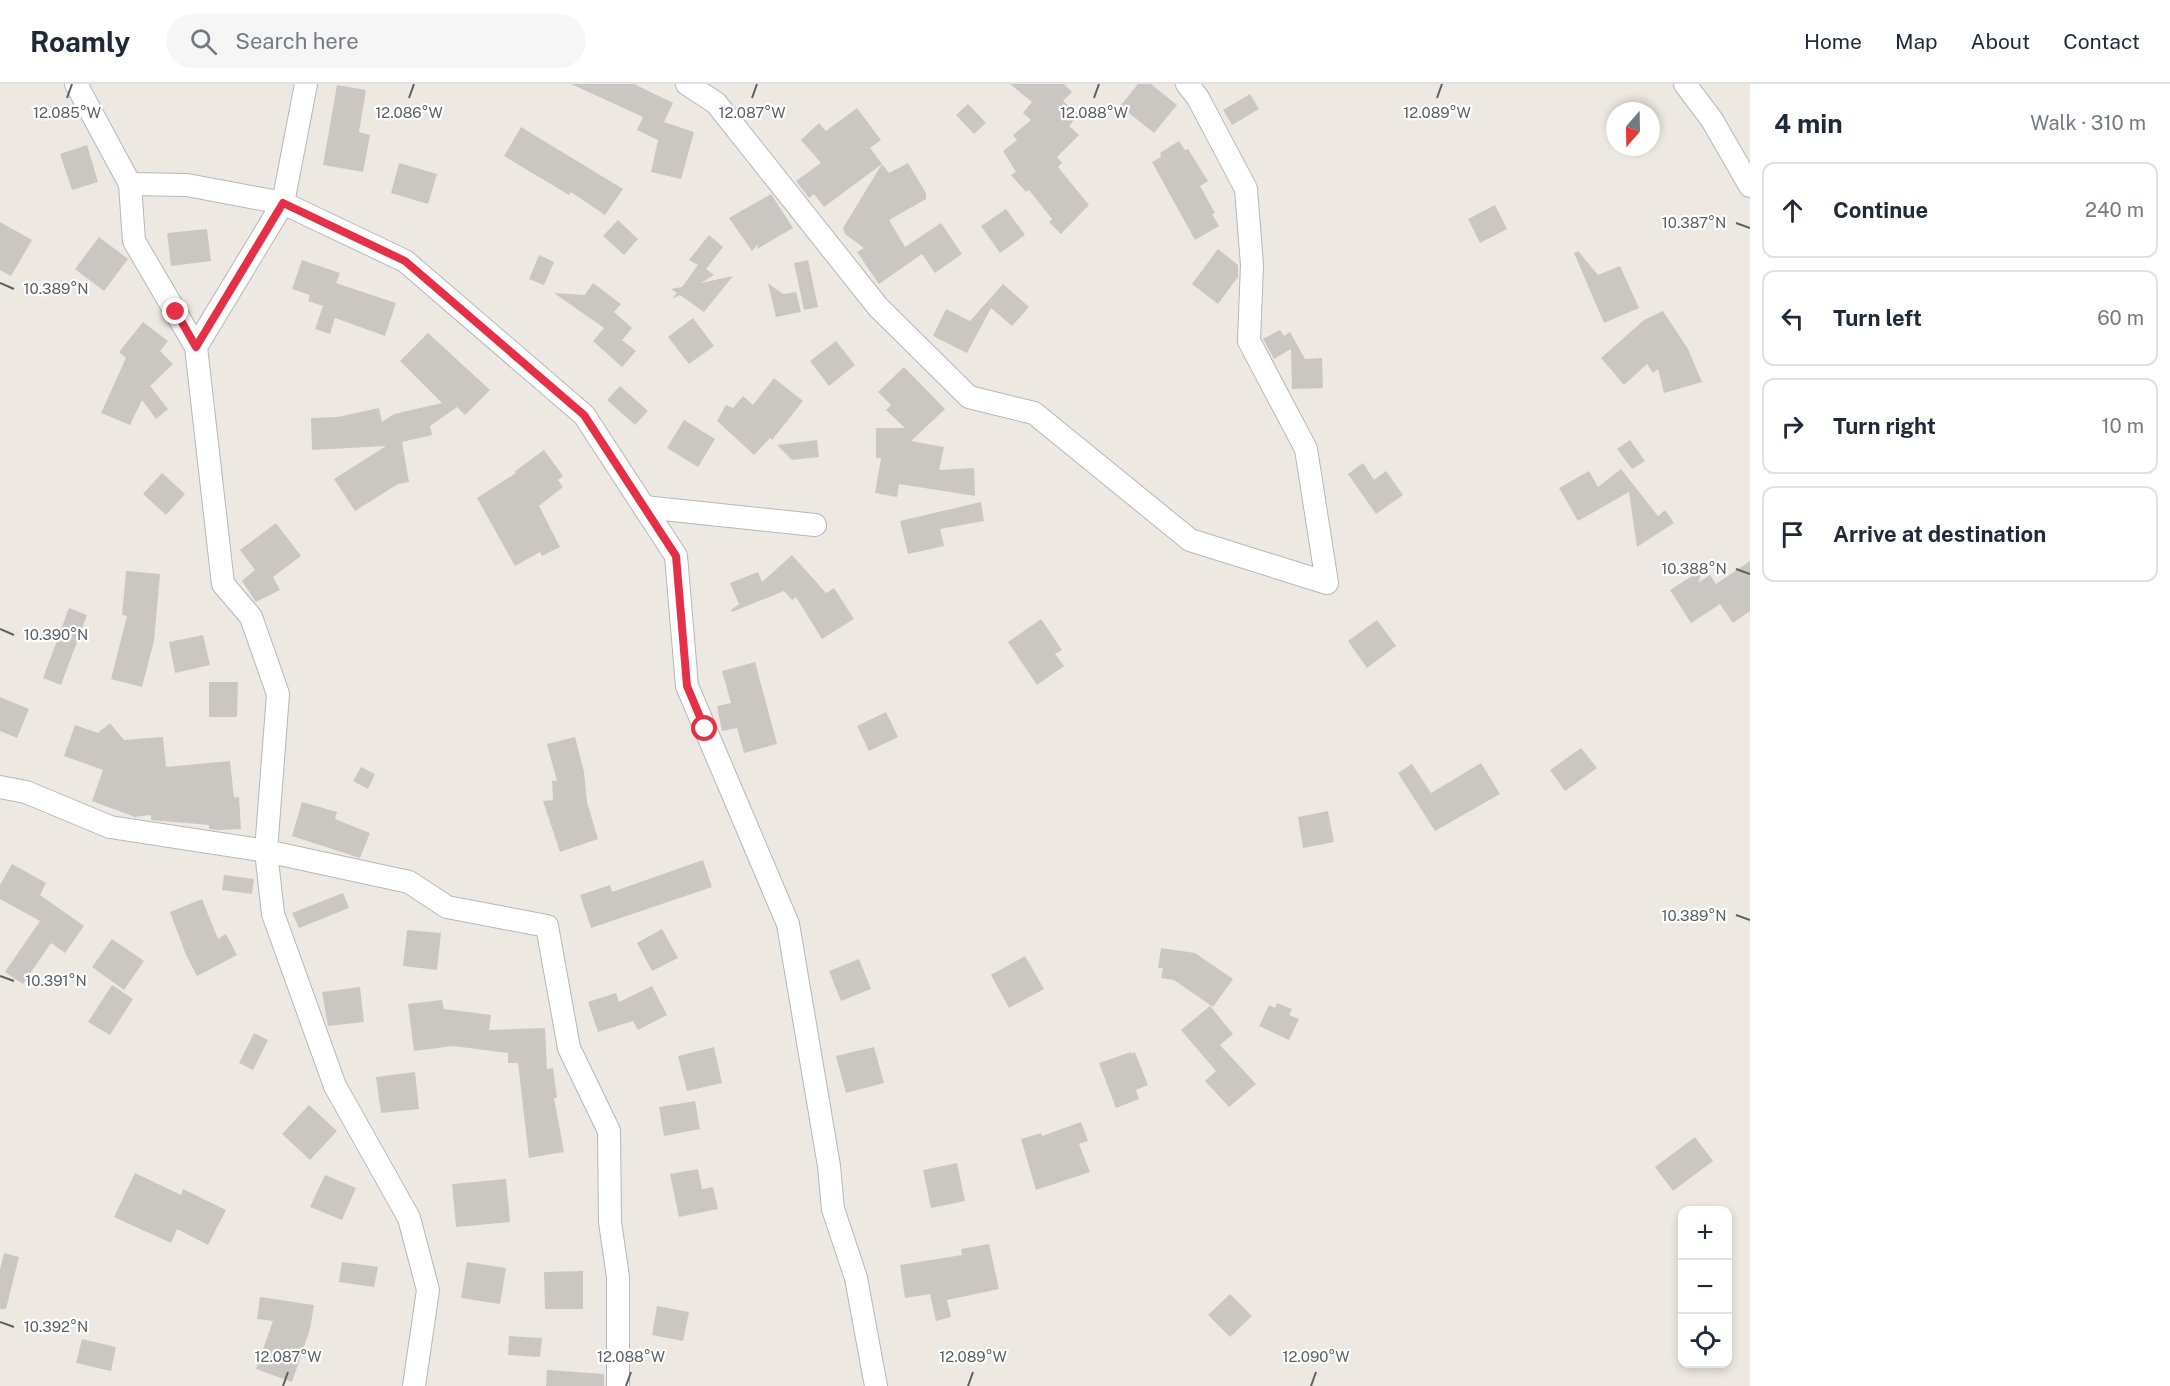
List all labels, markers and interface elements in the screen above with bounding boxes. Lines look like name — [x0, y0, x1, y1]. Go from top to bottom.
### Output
search box — [166, 14, 586, 68]
text: Roamly — [30, 25, 130, 58]
icon: search — [187, 25, 220, 58]
text: Search here — [235, 28, 359, 54]
text: Home — [1804, 29, 1862, 54]
text: Map — [1895, 29, 1938, 54]
text: About — [1971, 29, 2030, 54]
text: Contact — [2063, 29, 2140, 54]
north arrow — [1606, 102, 1660, 156]
text: 12.085°W — [33, 104, 101, 121]
text: 12.086°W — [375, 104, 443, 121]
text: 12.087°W — [718, 104, 786, 121]
text: 12.088°W — [1060, 104, 1128, 121]
text: 12.089°W — [1403, 104, 1471, 121]
text: 4 min — [1774, 108, 1843, 139]
text: Walk · 310 m — [2030, 111, 2146, 135]
icon: ahead — [1776, 194, 1809, 227]
text: Continue — [1833, 197, 1928, 223]
text: 240 m — [2085, 198, 2144, 222]
text: 10.387°N — [1662, 214, 1726, 231]
text: 10.389°N — [23, 280, 89, 297]
route end — [162, 298, 188, 324]
icon: left — [1776, 302, 1809, 335]
text: Turn left — [1833, 305, 1922, 331]
text: 60 m — [2097, 306, 2144, 330]
icon: right — [1776, 410, 1809, 443]
text: Turn right — [1833, 413, 1936, 439]
text: 10 m — [2101, 414, 2144, 438]
icon: arrive — [1776, 518, 1809, 551]
text: Arrive at destination — [1833, 521, 2046, 547]
text: 10.388°N — [1661, 560, 1727, 577]
text: 10.390°N — [24, 626, 88, 643]
route start — [691, 715, 717, 741]
text: 10.389°N — [1661, 907, 1727, 924]
text: 10.391°N — [25, 972, 87, 989]
map controls — [1678, 1206, 1732, 1368]
button: + — [1678, 1206, 1732, 1260]
button: − — [1678, 1260, 1732, 1314]
button: locate — [1678, 1314, 1732, 1368]
text: 10.392°N — [24, 1318, 88, 1335]
text: 12.087°W — [254, 1348, 322, 1365]
text: 12.088°W — [597, 1348, 665, 1365]
text: 12.089°W — [939, 1348, 1007, 1365]
text: 12.090°W — [1282, 1348, 1350, 1365]

